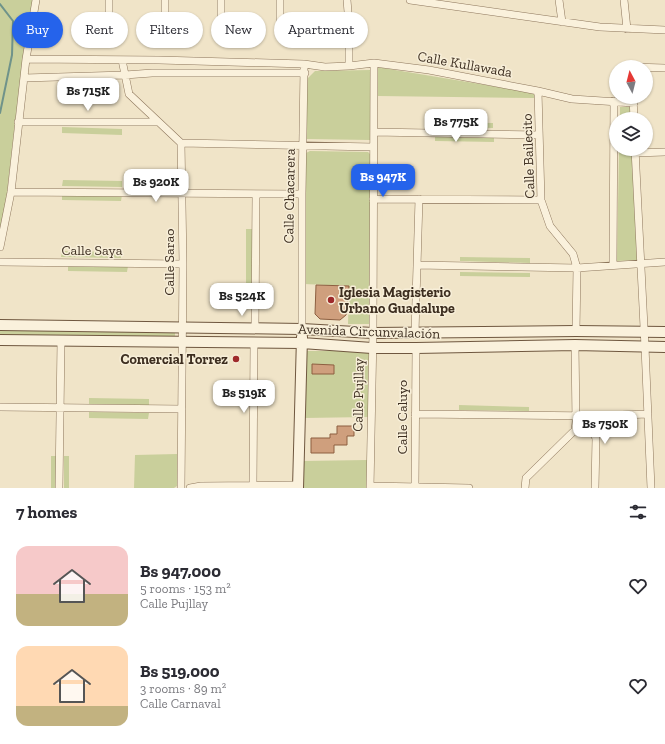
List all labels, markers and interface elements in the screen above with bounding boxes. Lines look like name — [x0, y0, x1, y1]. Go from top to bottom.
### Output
chip: Buy — [12, 12, 63, 48]
chip: Rent — [71, 12, 128, 48]
chip: Filters — [136, 12, 203, 48]
chip: New — [211, 12, 266, 48]
chip: Apartment — [274, 12, 368, 48]
street label: Calle Kullawada — [416, 48, 514, 81]
north arrow — [609, 60, 653, 104]
map controls — [609, 60, 653, 156]
pin: Bs 715K — [51, 78, 125, 112]
text: Bs 715K — [66, 83, 110, 98]
pin: Bs 775K — [419, 109, 493, 143]
button: layers — [609, 112, 653, 156]
street label: Calle Bailecito — [519, 113, 538, 199]
text: Bs 775K — [434, 114, 478, 129]
street label: Calle Chacarera — [280, 148, 299, 244]
pin: Bs 947K — [346, 164, 420, 198]
pin: Bs 920K — [119, 169, 193, 203]
text: Bs 947K — [360, 169, 406, 184]
text: Bs 920K — [133, 174, 179, 189]
street label: Calle Sarao — [161, 228, 178, 296]
street label: Calle Saya — [62, 242, 123, 259]
pin: Bs 524K — [205, 283, 279, 317]
place label: Iglesia Magisterio Urbano Guadalupe — [339, 284, 455, 317]
text: Bs 524K — [219, 288, 265, 303]
marker: Iglesia Magisterio Urbano Guadalupe — [326, 295, 336, 305]
street label: Avenida Circunvalación — [298, 321, 440, 342]
place label: Comercial Torrez — [120, 351, 228, 368]
marker: Comercial Torrez — [231, 354, 241, 364]
street label: Calle Pujllay — [349, 357, 368, 432]
pin: Bs 519K — [207, 380, 281, 414]
street label: Calle Caluyo — [394, 380, 411, 454]
text: Bs 519K — [222, 385, 266, 400]
pin: Bs 750K — [568, 411, 642, 445]
text: Bs 750K — [582, 416, 628, 431]
icon: filters — [627, 501, 649, 523]
text: 7 homes — [16, 502, 77, 522]
text: Bs 947,000 — [140, 561, 221, 581]
icon: home — [48, 562, 96, 610]
icon: heart — [627, 575, 649, 597]
text: 5 rooms · 153 m² — [140, 581, 231, 596]
text: Calle Pujllay — [140, 596, 208, 611]
text: Bs 519,000 — [140, 661, 220, 681]
icon: home — [48, 662, 96, 710]
icon: heart — [627, 675, 649, 697]
text: 3 rooms · 89 m² — [140, 681, 226, 696]
text: Calle Carnaval — [140, 696, 221, 711]

